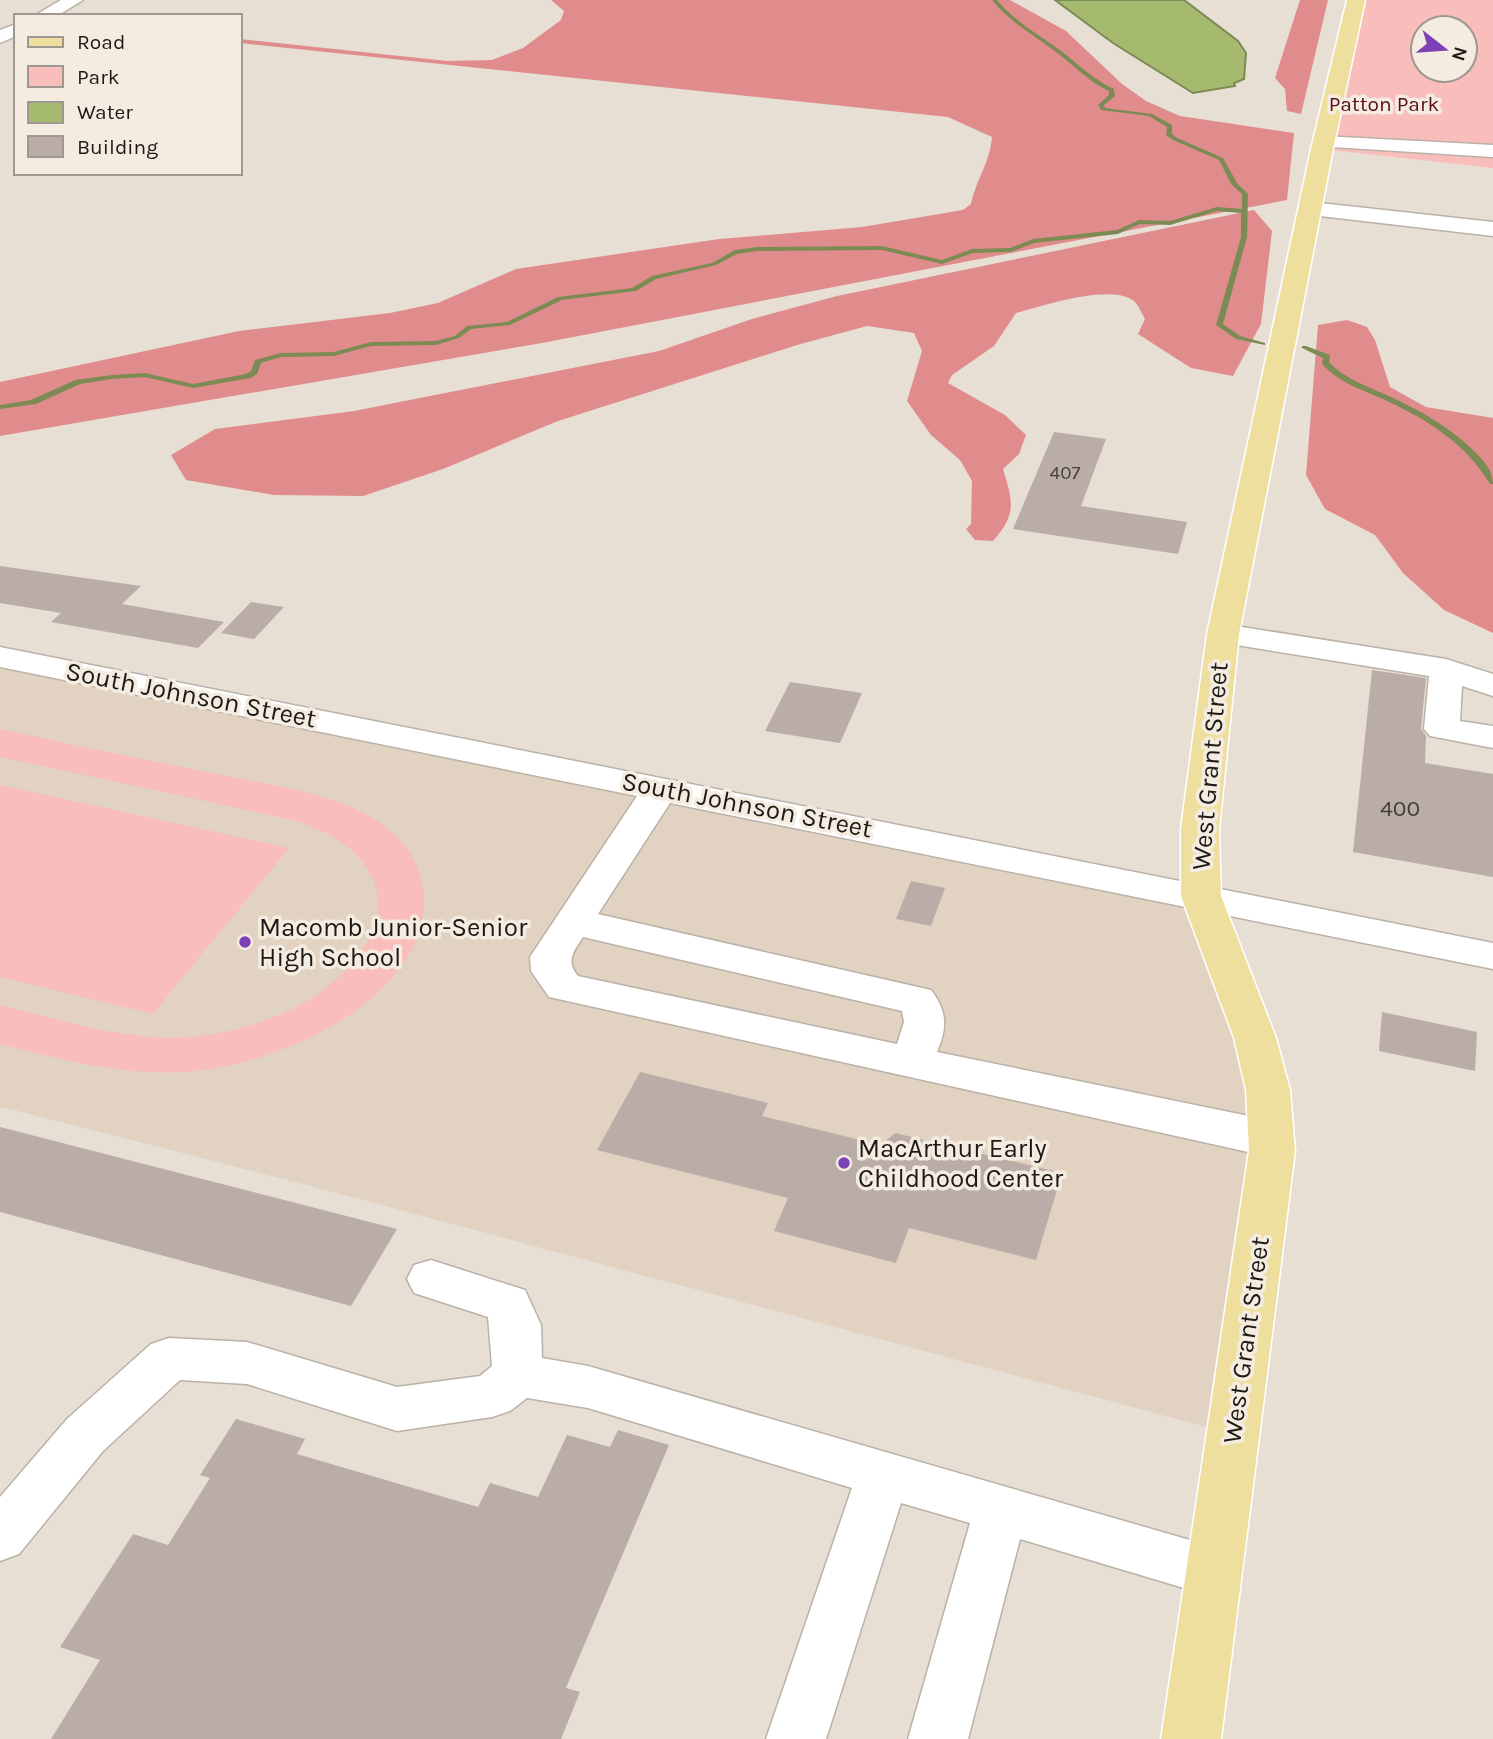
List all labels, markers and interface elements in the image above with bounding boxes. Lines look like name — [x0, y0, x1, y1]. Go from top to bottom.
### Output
legend — [14, 14, 242, 175]
north arrow — [1409, 14, 1479, 84]
text: Road — [77, 30, 125, 54]
text: N — [1447, 44, 1472, 63]
text: Park — [77, 65, 120, 89]
park label: Patton Park — [1329, 92, 1440, 116]
text: Water — [77, 100, 133, 124]
text: Building — [77, 135, 158, 159]
house number: 407 — [1050, 462, 1080, 484]
street label: South Johnson Street — [63, 656, 319, 735]
street label: West Grant Street — [1185, 660, 1235, 871]
street label: South Johnson Street — [619, 766, 875, 845]
house number: 400 — [1380, 795, 1420, 822]
place label: Macomb Junior-Senior High School — [259, 912, 528, 973]
marker: Macomb Junior-Senior High School — [237, 934, 253, 950]
place label: MacArthur Early Childhood Center — [858, 1133, 1064, 1194]
marker: MacArthur Early Childhood Center — [836, 1155, 852, 1171]
street label: West Grant Street — [1216, 1234, 1276, 1446]

